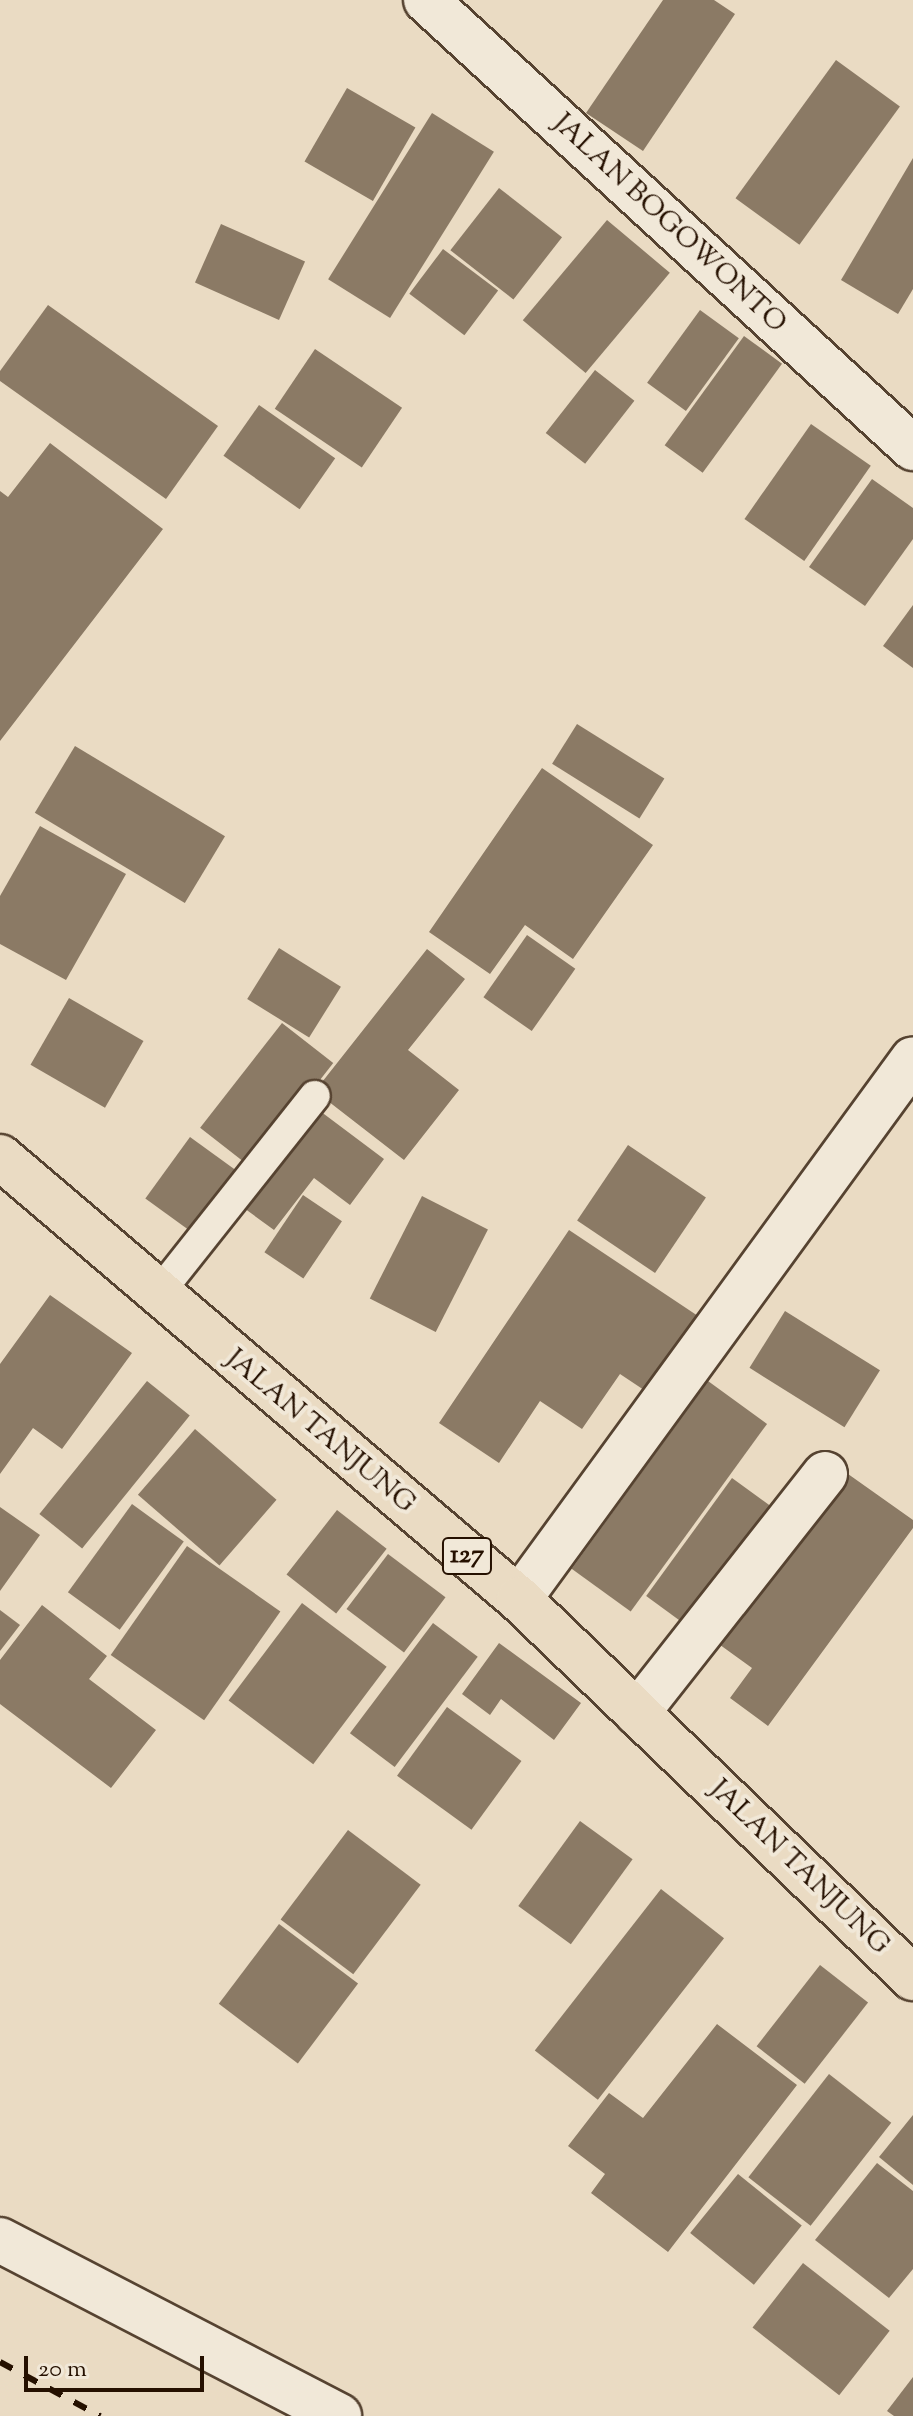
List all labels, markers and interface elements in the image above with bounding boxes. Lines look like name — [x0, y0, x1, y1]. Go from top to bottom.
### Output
street label: JALAN BOGOWONTO — [546, 107, 792, 341]
street label: JALAN TANJUNG — [218, 1343, 422, 1521]
road number: 127 — [441, 1534, 493, 1578]
street label: JALAN TANJUNG — [702, 1774, 896, 1962]
scale bar — [28, 2340, 208, 2390]
text: 20 m — [38, 2353, 87, 2387]

